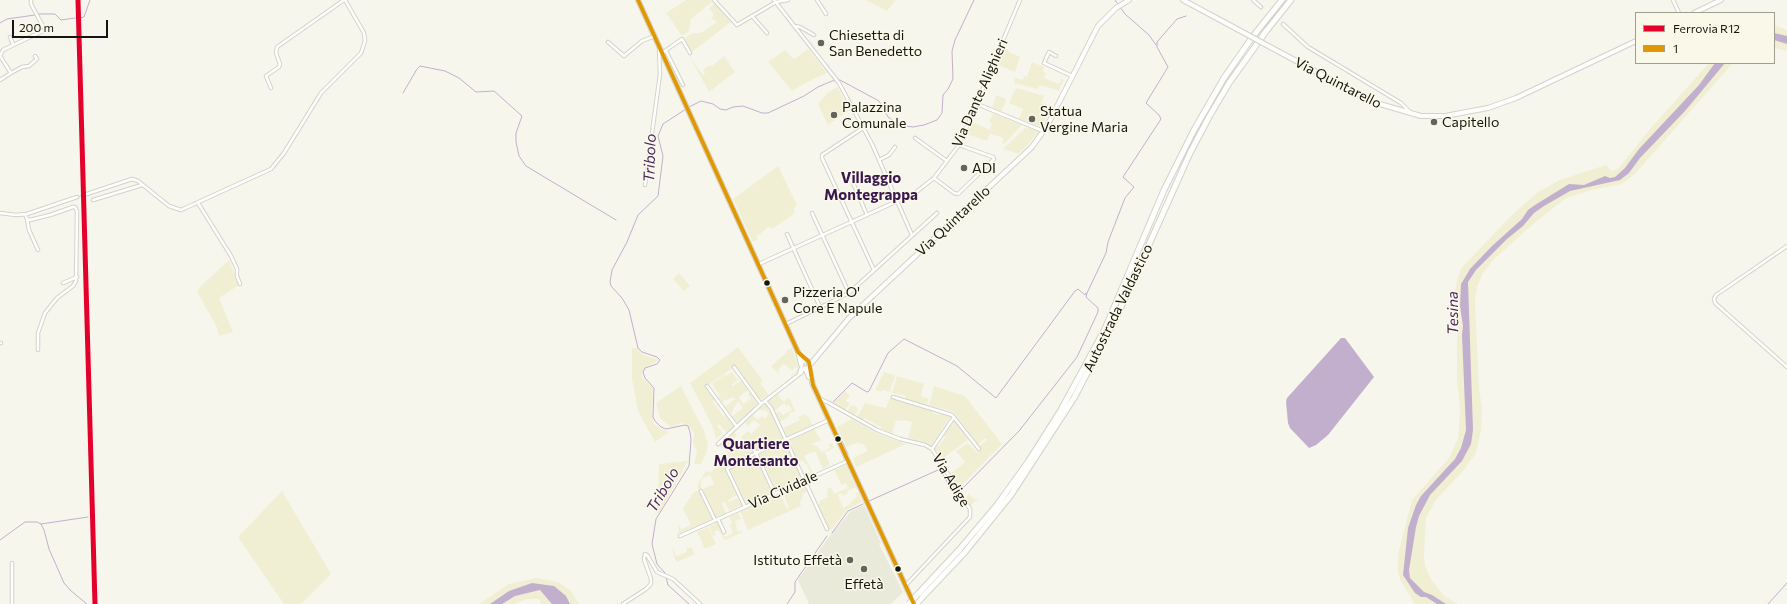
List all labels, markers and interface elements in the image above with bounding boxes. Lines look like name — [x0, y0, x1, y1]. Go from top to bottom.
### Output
scale bar — [14, 12, 110, 38]
legend — [1635, 12, 1775, 64]
text: 200 m — [19, 20, 54, 34]
text: Ferrovia R12 — [1673, 21, 1740, 35]
place label: Chiesetta di San Benedetto — [829, 27, 922, 60]
street label: Via Dante Alighieri — [948, 36, 1012, 150]
marker: Chiesetta di San Benedetto — [816, 38, 826, 48]
text: 1 — [1673, 41, 1678, 55]
street label: Via Quintarello — [1292, 54, 1384, 112]
place label: Palazzina Comunale — [842, 99, 906, 132]
place label: Statua Vergine Maria — [1040, 103, 1128, 136]
marker: Palazzina Comunale — [829, 110, 839, 120]
marker: Statua Vergine Maria — [1027, 114, 1037, 124]
place label: Capitello — [1442, 114, 1499, 130]
marker: Capitello — [1429, 117, 1439, 127]
water label: Tribolo — [640, 133, 660, 183]
place label: ADI — [972, 160, 996, 176]
marker: ADI — [959, 163, 969, 173]
district label: Villaggio Montegrappa — [824, 169, 918, 204]
street label: Via Quintarello — [912, 182, 994, 260]
street label: Autostrada Valdastico — [1080, 241, 1156, 375]
unlabelled marker — [762, 278, 772, 288]
place label: Pizzeria O' Core E Napule — [793, 284, 882, 316]
water label: Tesina — [1444, 291, 1462, 335]
marker: Pizzeria O' Core E Napule — [780, 295, 790, 305]
unlabelled marker — [833, 434, 843, 444]
district label: Quartiere Montesanto — [714, 435, 798, 470]
street label: Via Adige — [929, 450, 973, 510]
water label: Tribolo — [643, 464, 683, 516]
street label: Via Cividale — [746, 467, 820, 513]
place label: Istituto Effetà — [753, 552, 842, 568]
marker: Istituto Effetà — [845, 555, 855, 565]
marker: Effetà — [859, 564, 869, 574]
unlabelled marker — [893, 564, 903, 574]
place label: Effetà — [845, 576, 883, 592]

